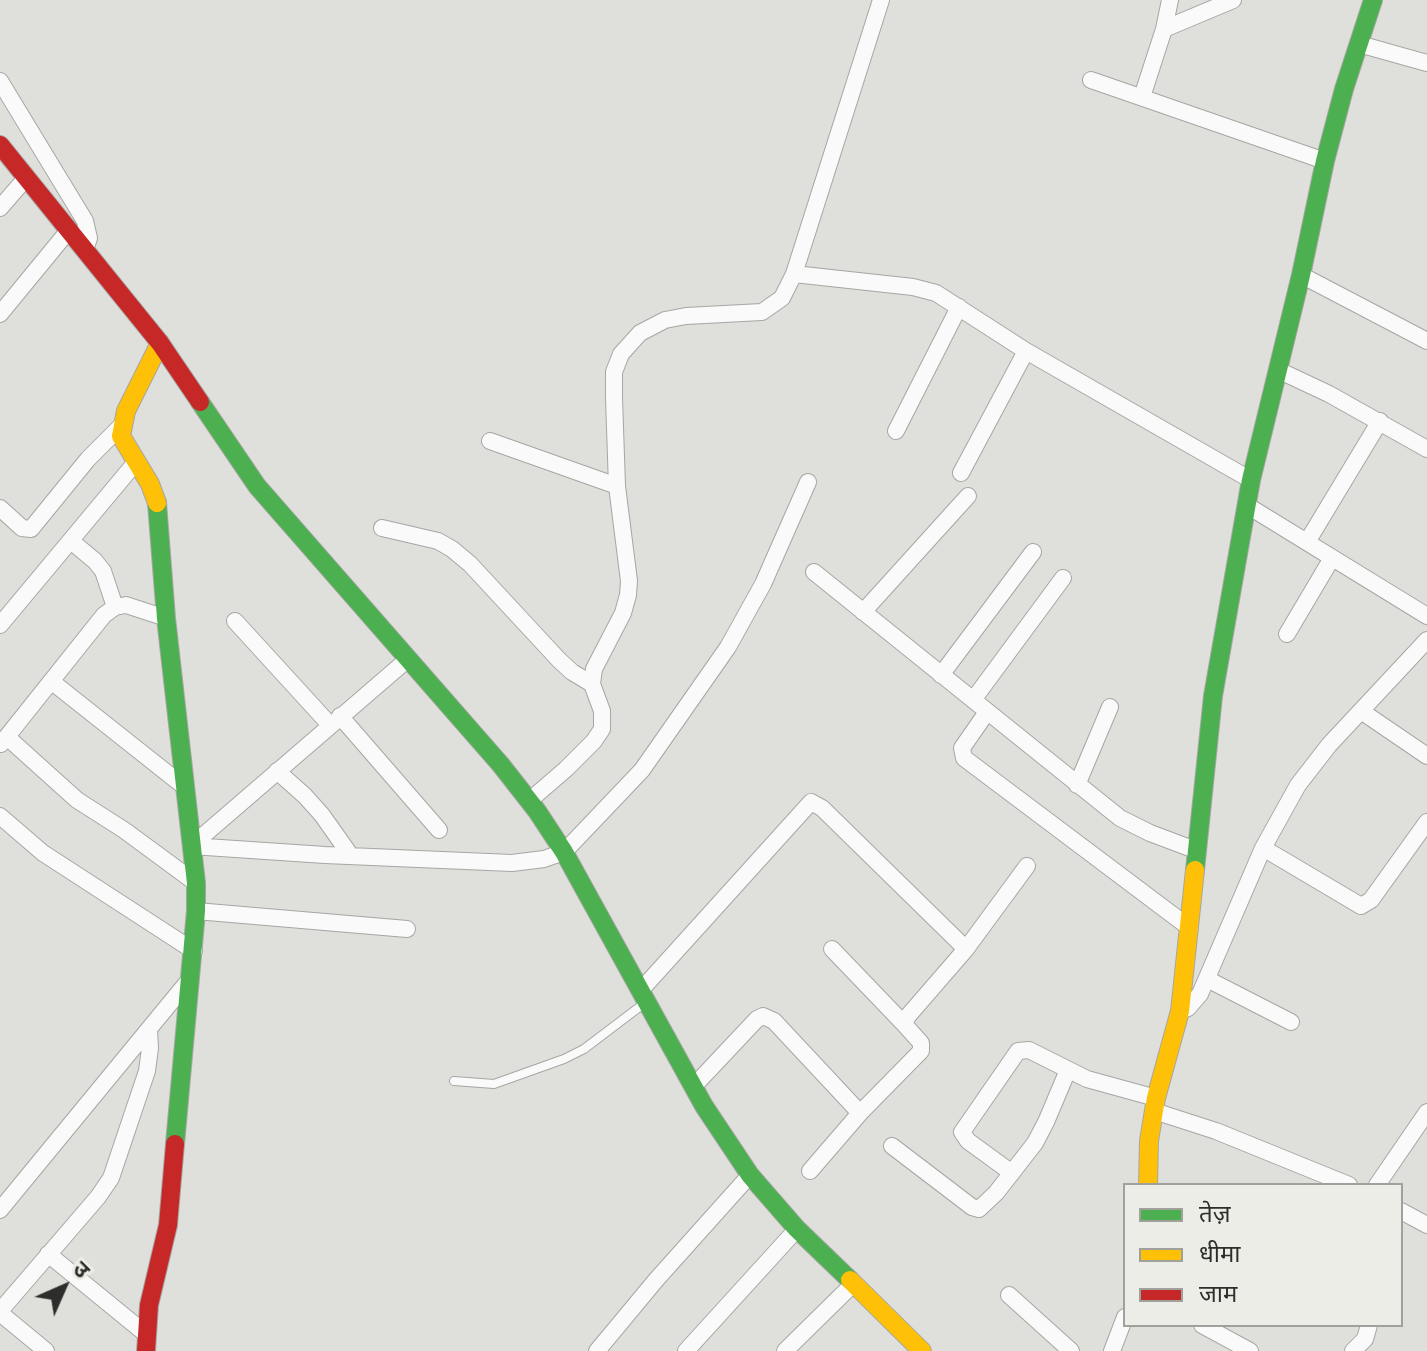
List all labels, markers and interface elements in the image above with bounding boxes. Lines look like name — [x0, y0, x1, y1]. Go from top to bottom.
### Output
legend — [1123, 1183, 1403, 1327]
text: तेज़ — [1199, 1199, 1231, 1229]
text: धीमा — [1199, 1239, 1241, 1269]
north arrow — [24, 1247, 104, 1327]
text: उ — [67, 1256, 95, 1284]
text: जाम — [1199, 1279, 1237, 1309]

